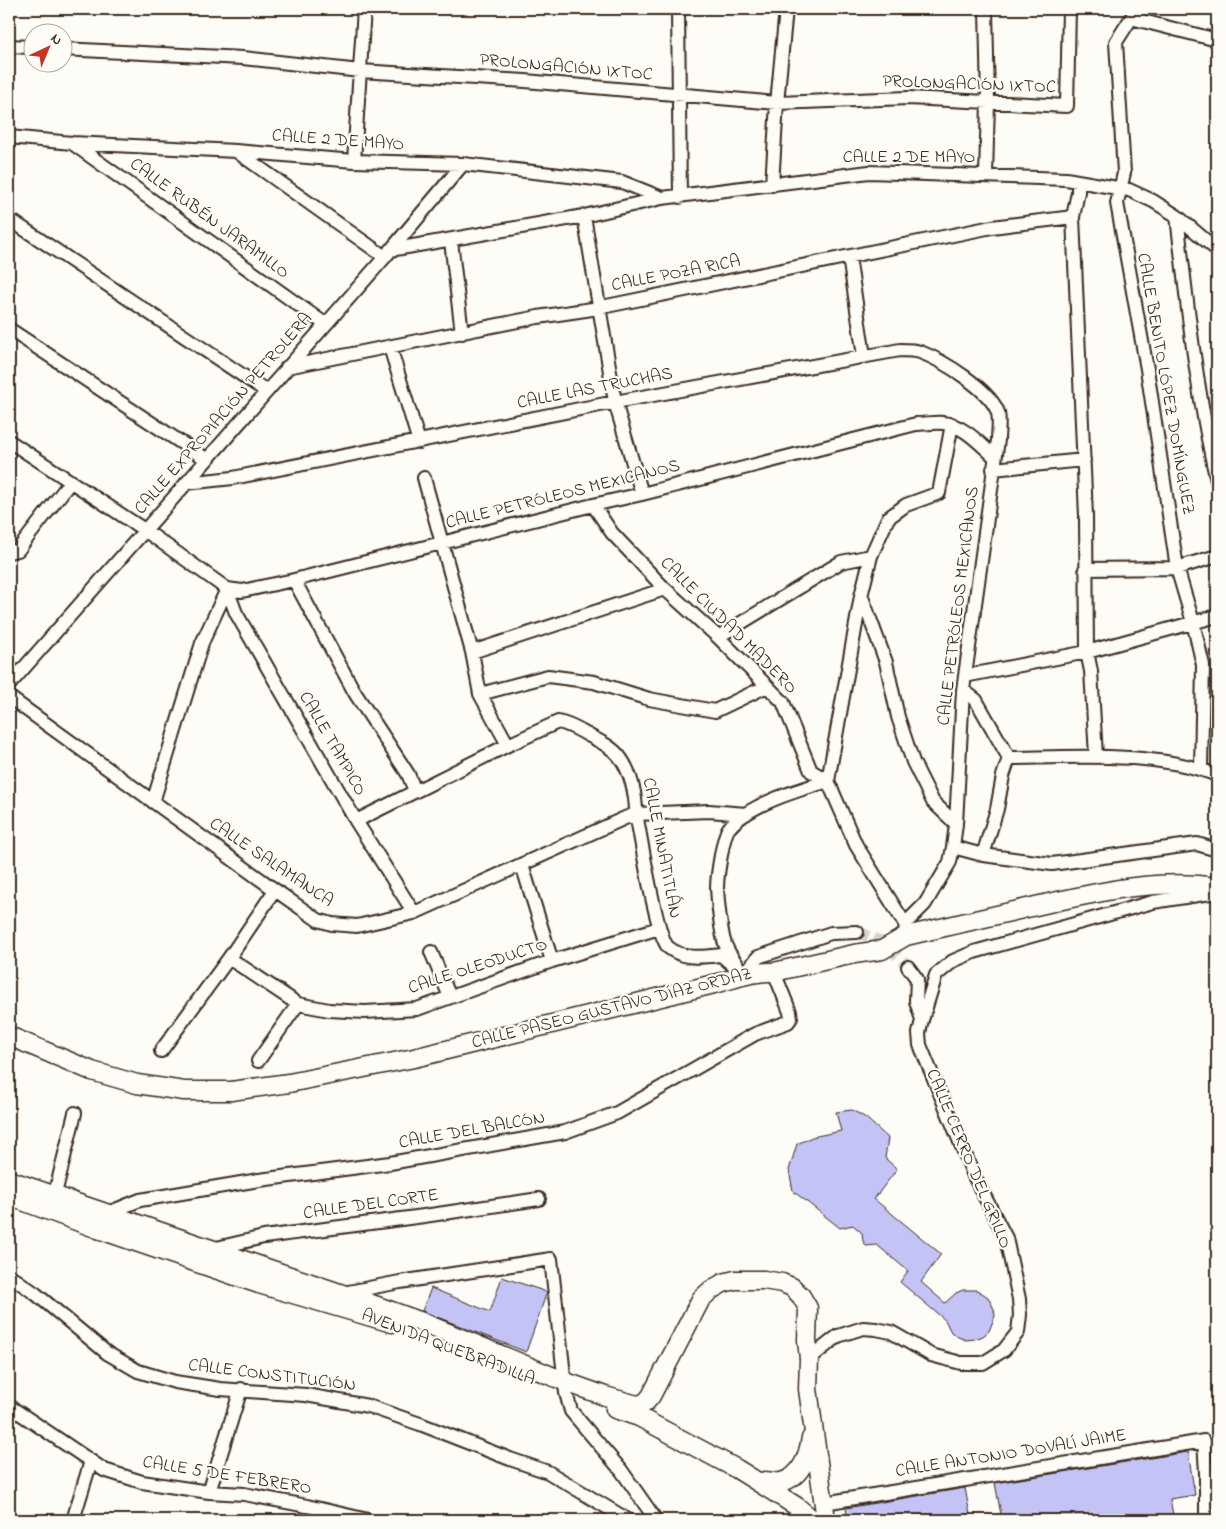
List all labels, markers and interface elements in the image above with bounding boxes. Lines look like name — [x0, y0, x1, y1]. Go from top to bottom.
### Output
north arrow — [22, 22, 72, 72]
text: N — [45, 29, 67, 51]
street label: PROLONGACIÓN IXTOC — [478, 47, 654, 89]
street label: PROLONGACIÓN IXTOC — [882, 69, 1056, 101]
street label: CALLE 2 DE MAYO — [271, 123, 405, 159]
street label: CALLE 2 DE MAYO — [843, 145, 975, 171]
street label: CALLE RUBÉN JARAMILLO — [124, 152, 294, 286]
street label: CALLE POZA RICA — [609, 249, 743, 299]
street label: CALLE BENITO LÓPEZ DOMÍNGUEZ — [1129, 251, 1201, 517]
street label: CALLE EXPROPIACIÓN PETROLERA — [129, 307, 319, 521]
street label: CALLE LAS TRUCHAS — [515, 361, 675, 417]
street label: CALLE PETRÓLEOS MEXICANOS — [443, 453, 683, 537]
street label: CALLE PETRÓLEOS MEXICANOS — [931, 485, 987, 727]
street label: CALLE CIUDAD MADERO — [653, 551, 803, 701]
street label: CALLE TAMPICO — [292, 687, 372, 801]
street label: CALLE MINATITLÁN — [635, 775, 687, 921]
street label: CALLE SALAMANCA — [204, 812, 338, 914]
street label: CALLE OLEODUCTO — [405, 932, 551, 1002]
street label: CALLE PASEO GUSTAVO DÍAZ ORDAZ — [469, 962, 755, 1056]
street label: CALLE CERRO DEL GRILLO — [918, 1065, 1018, 1253]
street label: CALLE DEL BALCÓN — [397, 1105, 547, 1157]
street label: CALLE DEL CORTE — [302, 1183, 440, 1227]
street label: AVENIDA QUEBRADILLA — [357, 1303, 539, 1393]
street label: CALLE CONSTITUCIÓN — [187, 1353, 357, 1399]
street label: CALLE ANTONIO DOVALÍ JAIME — [894, 1423, 1129, 1485]
street label: CALLE 5 DE FEBRERO — [141, 1450, 313, 1502]

